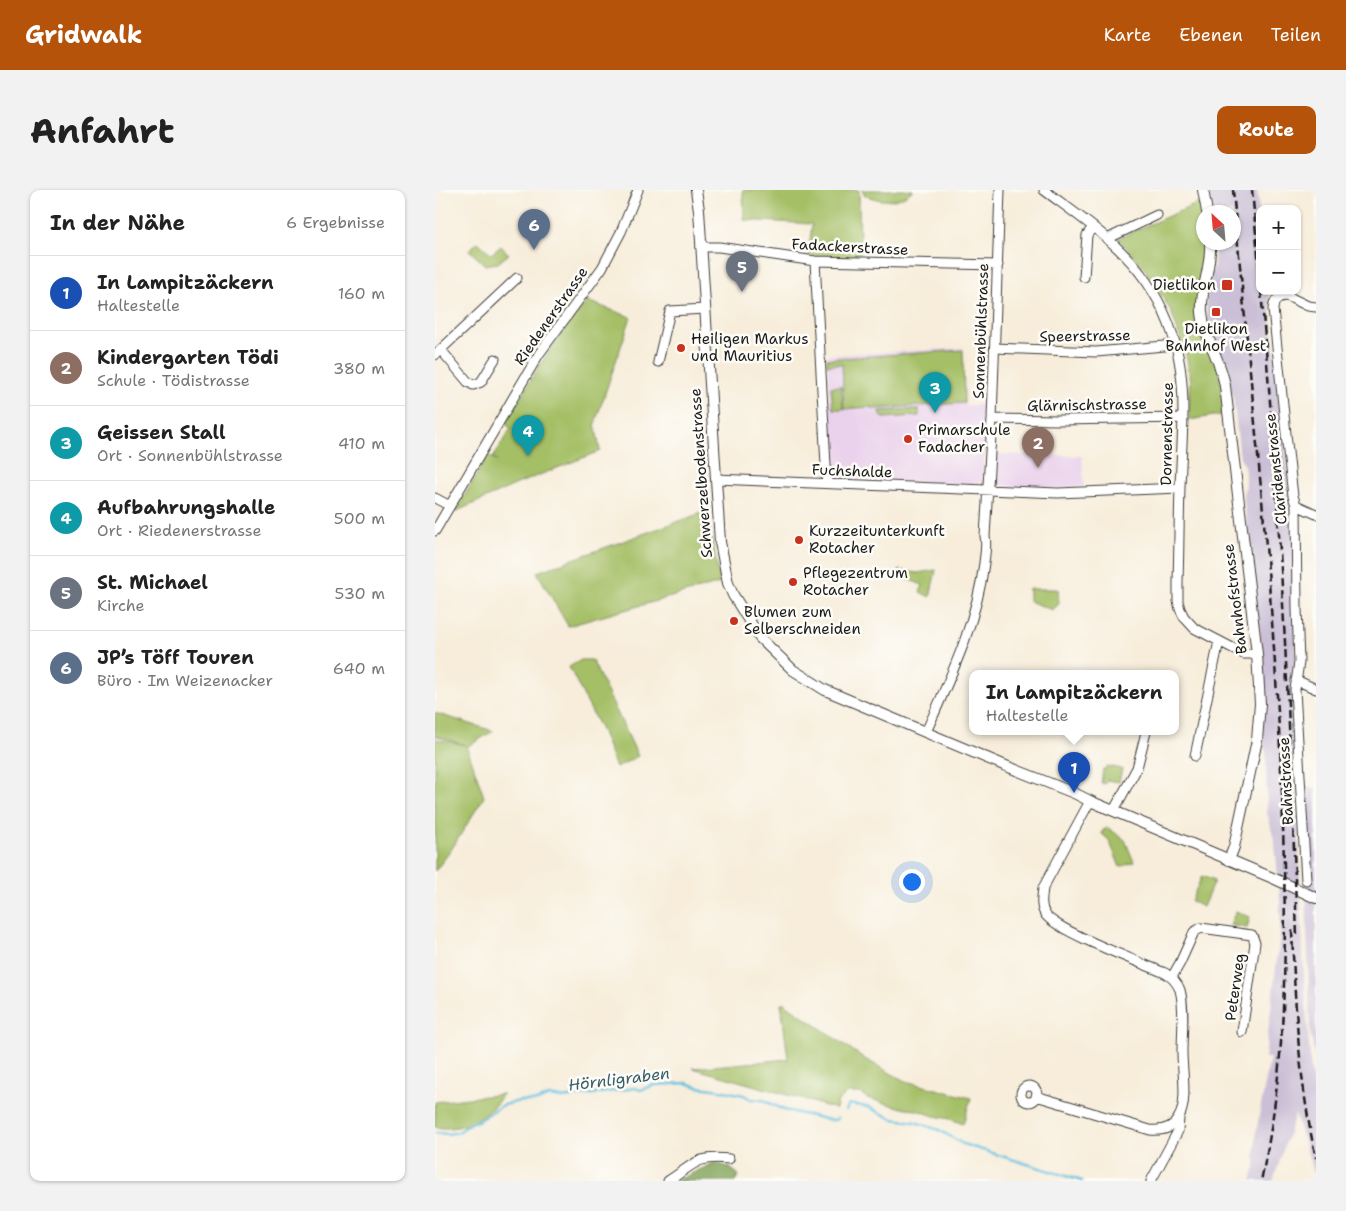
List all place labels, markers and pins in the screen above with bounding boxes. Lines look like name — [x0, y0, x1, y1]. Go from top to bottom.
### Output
pin: 6 — [518, 209, 550, 250]
pin: 5 — [726, 251, 758, 292]
place label: Dietlikon — [1153, 275, 1216, 295]
marker: Dietlikon — [1220, 278, 1234, 292]
marker: Dietlikon Bahnhof West — [1210, 306, 1222, 318]
place label: Dietlikon Bahnhof West — [1166, 319, 1266, 356]
place label: Heiligen Markus und Mauritius — [691, 329, 809, 366]
marker: Heiligen Markus und Mauritius — [675, 342, 687, 354]
pin: 3 — [919, 372, 951, 413]
pin: 4 — [512, 415, 544, 456]
place label: Primarschule Fadacher — [918, 420, 1011, 457]
pin: 2 — [1022, 427, 1054, 468]
marker: Primarschule Fadacher — [902, 433, 914, 445]
place label: Kurzzeitunterkunft Rotacher — [809, 521, 945, 558]
marker: Kurzzeitunterkunft Rotacher — [793, 534, 805, 546]
place label: Pflegezentrum Rotacher — [803, 563, 908, 600]
marker: Pflegezentrum Rotacher — [787, 576, 799, 588]
place label: Blumen zum Selberschneiden — [744, 602, 861, 639]
marker: Blumen zum Selberschneiden — [728, 615, 740, 627]
pin: 1 — [1058, 752, 1090, 793]

